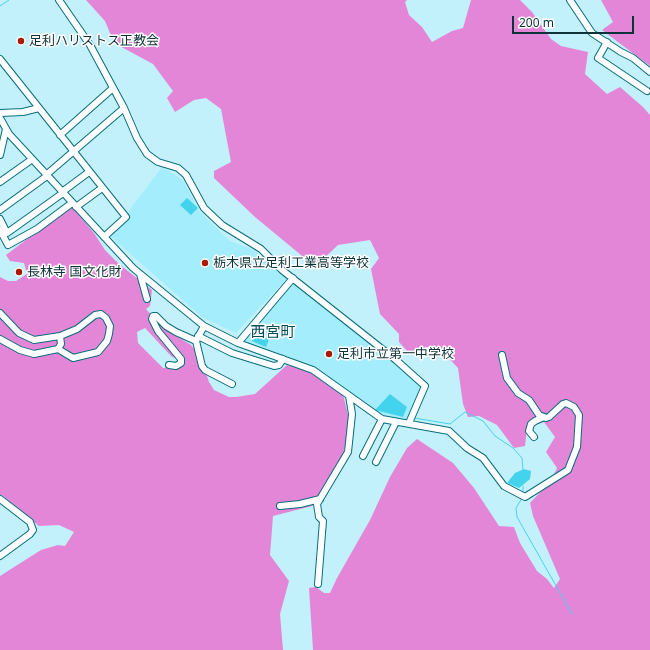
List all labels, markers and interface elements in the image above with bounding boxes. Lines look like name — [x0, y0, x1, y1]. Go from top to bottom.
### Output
scale bar — [514, 8, 636, 34]
text: 200 m — [519, 14, 554, 31]
place label: 足利ハリストス正教会 — [29, 33, 159, 49]
marker: 足利ハリストス正教会 — [16, 36, 26, 46]
place label: 栃木県立足利工業高等学校 — [213, 255, 369, 271]
marker: 栃木県立足利工業高等学校 — [200, 258, 210, 268]
place label: 長林寺 国文化財 — [27, 264, 121, 280]
marker: 長林寺 国文化財 — [14, 267, 24, 277]
district label: 西宮町 — [251, 324, 295, 342]
place label: 足利市立第一中学校 — [337, 346, 454, 362]
marker: 足利市立第一中学校 — [324, 349, 334, 359]

